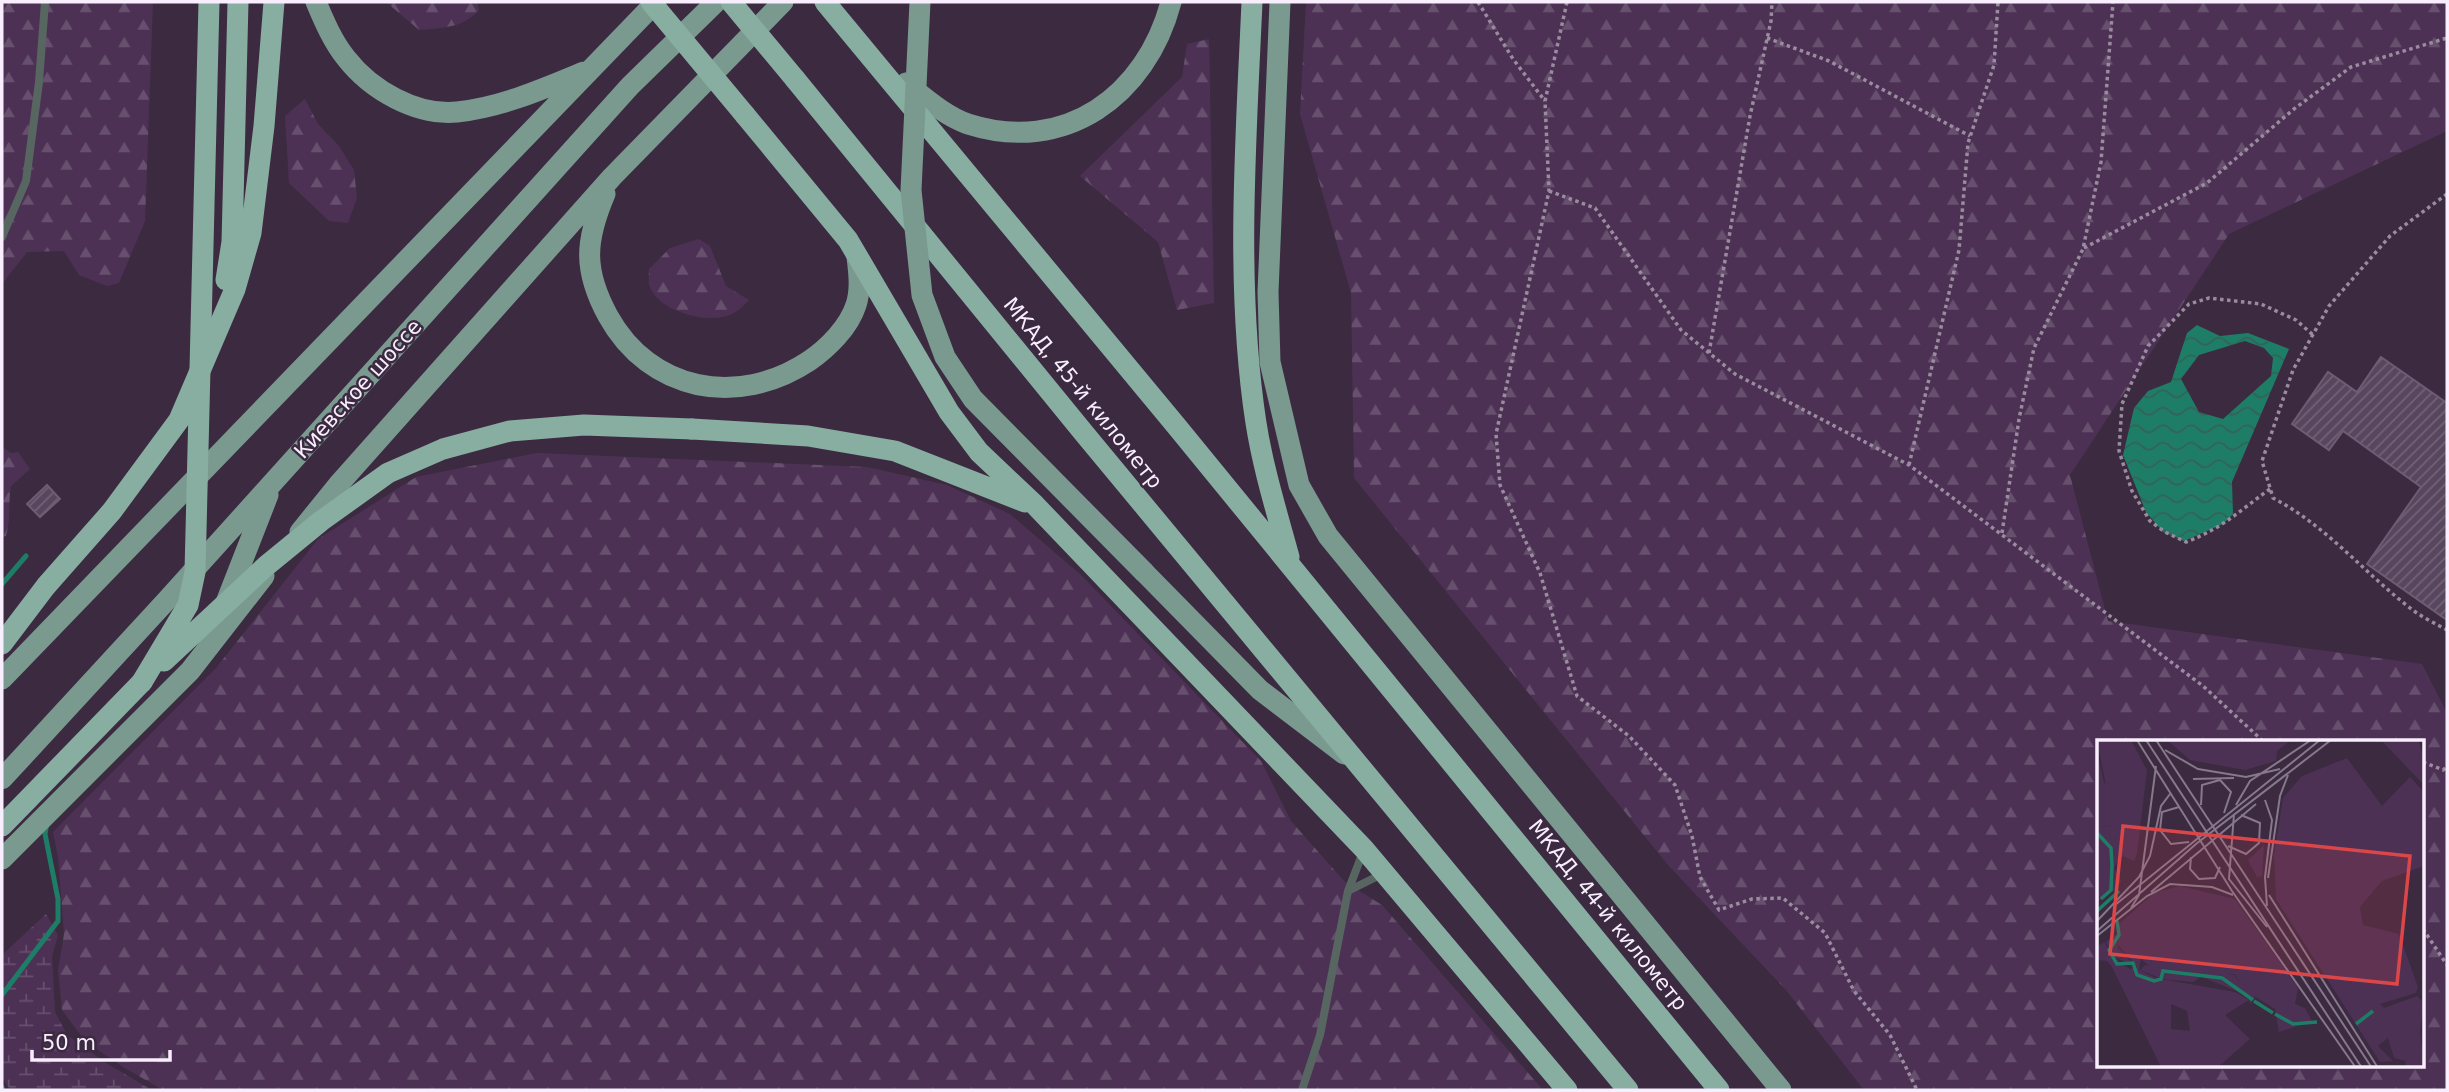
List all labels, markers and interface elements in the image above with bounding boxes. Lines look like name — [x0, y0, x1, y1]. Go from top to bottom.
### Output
street label: МКАД, 45-й километр — [999, 293, 1167, 493]
street label: Киевское шоссе — [289, 315, 427, 463]
inset map — [2097, 740, 2424, 1068]
street label: МКАД, 44-й километр — [1524, 815, 1692, 1015]
scale bar — [32, 1018, 170, 1062]
text: 50 m — [42, 1031, 96, 1055]

